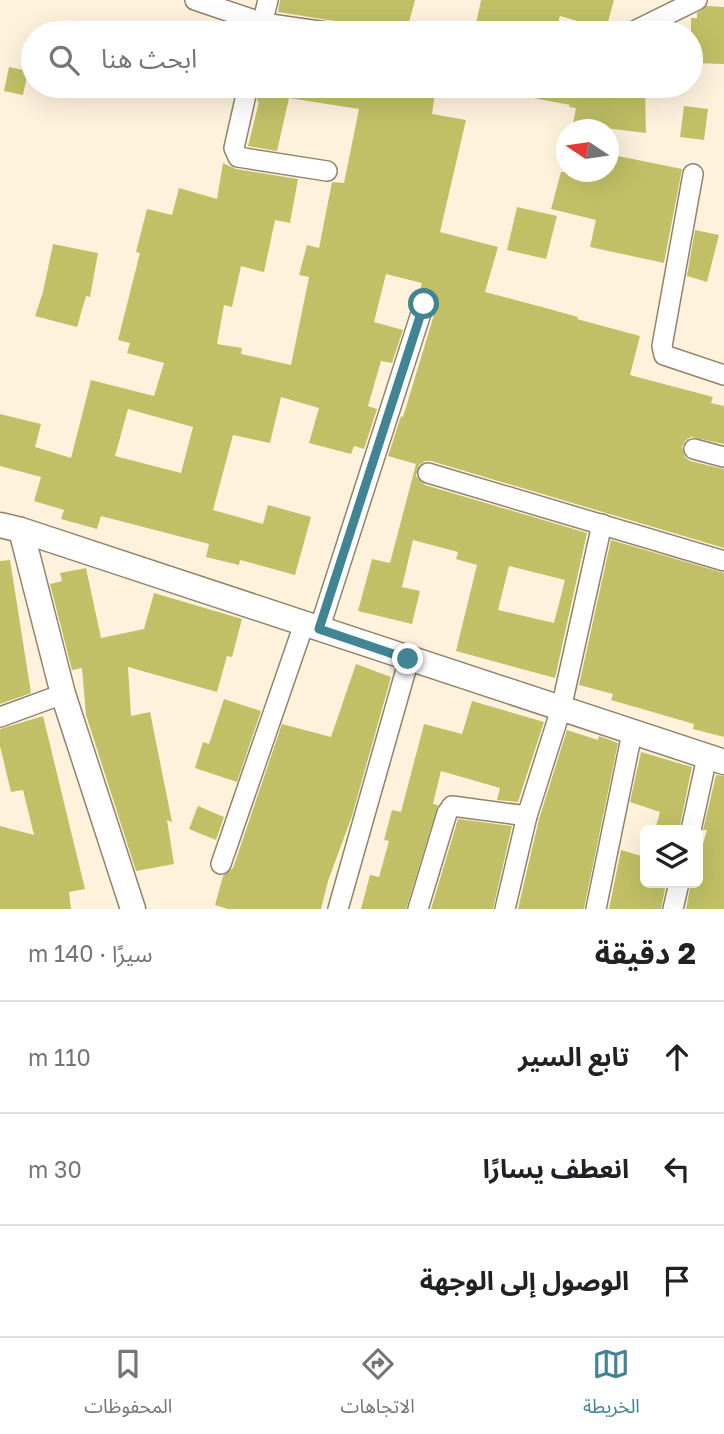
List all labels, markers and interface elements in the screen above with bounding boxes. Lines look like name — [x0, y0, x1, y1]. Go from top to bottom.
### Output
search box — [21, 21, 703, 98]
icon: search — [45, 41, 83, 79]
text: ابحث هنا — [101, 43, 197, 74]
north arrow — [556, 119, 619, 182]
route start — [408, 288, 439, 319]
route end — [392, 643, 423, 674]
map controls — [640, 825, 703, 888]
button: layers — [640, 825, 703, 888]
text: 2 دقيقة — [595, 935, 696, 971]
text: سيرًا · 140 m — [28, 939, 153, 967]
icon: ahead — [658, 1038, 696, 1076]
text: تابع السير — [518, 1041, 629, 1072]
text: 110 m — [28, 1043, 91, 1071]
icon: left — [658, 1150, 696, 1188]
text: انعطف يسارًا — [483, 1153, 629, 1184]
text: 30 m — [28, 1155, 82, 1183]
icon: arrive — [658, 1262, 696, 1300]
text: الوصول إلى الوجهة — [420, 1265, 629, 1296]
tab: المحفوظات — [84, 1345, 172, 1427]
tab: الاتجاهات — [341, 1345, 415, 1427]
tab: الخريطة — [583, 1345, 640, 1427]

